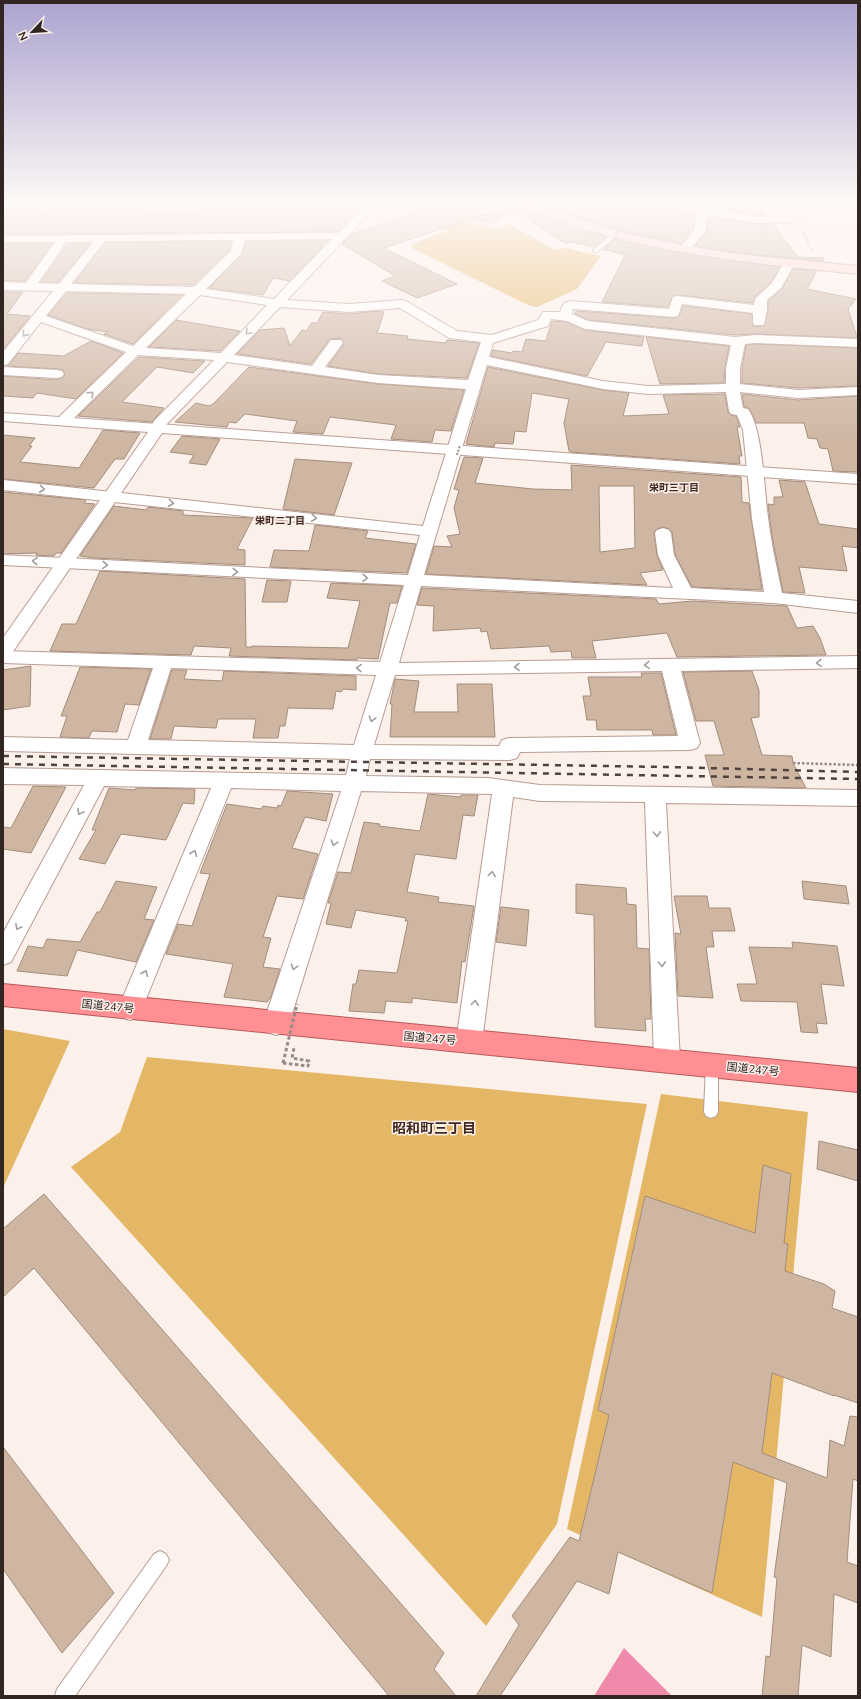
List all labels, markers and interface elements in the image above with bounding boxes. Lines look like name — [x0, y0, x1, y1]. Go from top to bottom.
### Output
north arrow — [12, 12, 52, 52]
text: N — [15, 29, 32, 43]
one-way arrow — [245, 327, 253, 335]
one-way arrow — [22, 329, 29, 336]
one-way arrow — [86, 391, 94, 399]
district label: 栄町三丁目 — [649, 481, 699, 495]
one-way arrow — [39, 484, 45, 493]
one-way arrow — [168, 498, 174, 507]
one-way arrow — [311, 513, 317, 522]
district label: 栄町二丁目 — [255, 514, 305, 528]
one-way arrow — [32, 557, 38, 566]
one-way arrow — [102, 561, 108, 569]
one-way arrow — [232, 568, 238, 577]
one-way arrow — [362, 574, 368, 583]
one-way arrow — [816, 658, 822, 667]
one-way arrow — [644, 661, 650, 669]
one-way arrow — [356, 663, 362, 672]
one-way arrow — [514, 663, 520, 671]
one-way arrow — [368, 715, 377, 722]
one-way arrow — [77, 808, 84, 815]
one-way arrow — [652, 831, 661, 837]
one-way arrow — [330, 840, 339, 847]
one-way arrow — [190, 849, 198, 856]
one-way arrow — [487, 871, 496, 877]
one-way arrow — [16, 923, 23, 930]
one-way arrow — [658, 961, 667, 967]
one-way arrow — [291, 963, 299, 970]
one-way arrow — [140, 969, 148, 976]
street label: 国道247号 — [81, 996, 135, 1017]
one-way arrow — [470, 1000, 479, 1006]
street label: 国道247号 — [403, 1029, 457, 1048]
street label: 国道247号 — [726, 1059, 780, 1080]
district label: 昭和町三丁目 — [392, 1119, 476, 1138]

